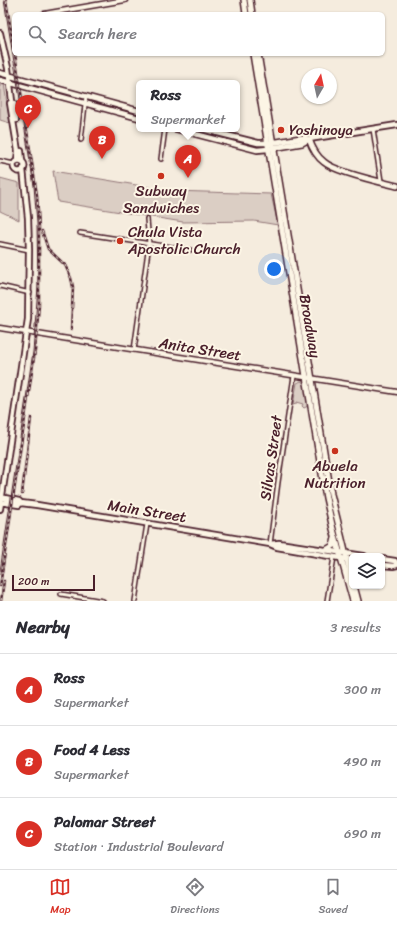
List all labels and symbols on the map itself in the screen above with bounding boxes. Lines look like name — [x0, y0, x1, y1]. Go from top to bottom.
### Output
north arrow — [301, 68, 337, 104]
pin: C — [15, 95, 41, 128]
place label: Yoshinoya — [289, 117, 354, 143]
marker: Yoshinoya — [276, 125, 286, 135]
pin: B — [89, 126, 115, 159]
pin: A — [175, 145, 201, 178]
marker: Subway Sandwiches — [156, 171, 166, 181]
place label: Subway Sandwiches — [123, 178, 200, 221]
place label: Chula Vista Apostolic Church — [127, 219, 241, 262]
marker: Chula Vista Apostolic Church — [115, 236, 125, 246]
your location — [264, 259, 284, 279]
street label: Broadway — [292, 292, 328, 360]
street label: Anita Street — [156, 329, 244, 368]
street label: Silvas Street — [252, 413, 290, 502]
marker: Abuela Nutrition — [330, 446, 340, 456]
place label: Abuela Nutrition — [304, 453, 366, 496]
street label: Main Street — [106, 492, 189, 530]
scale bar — [12, 573, 95, 592]

